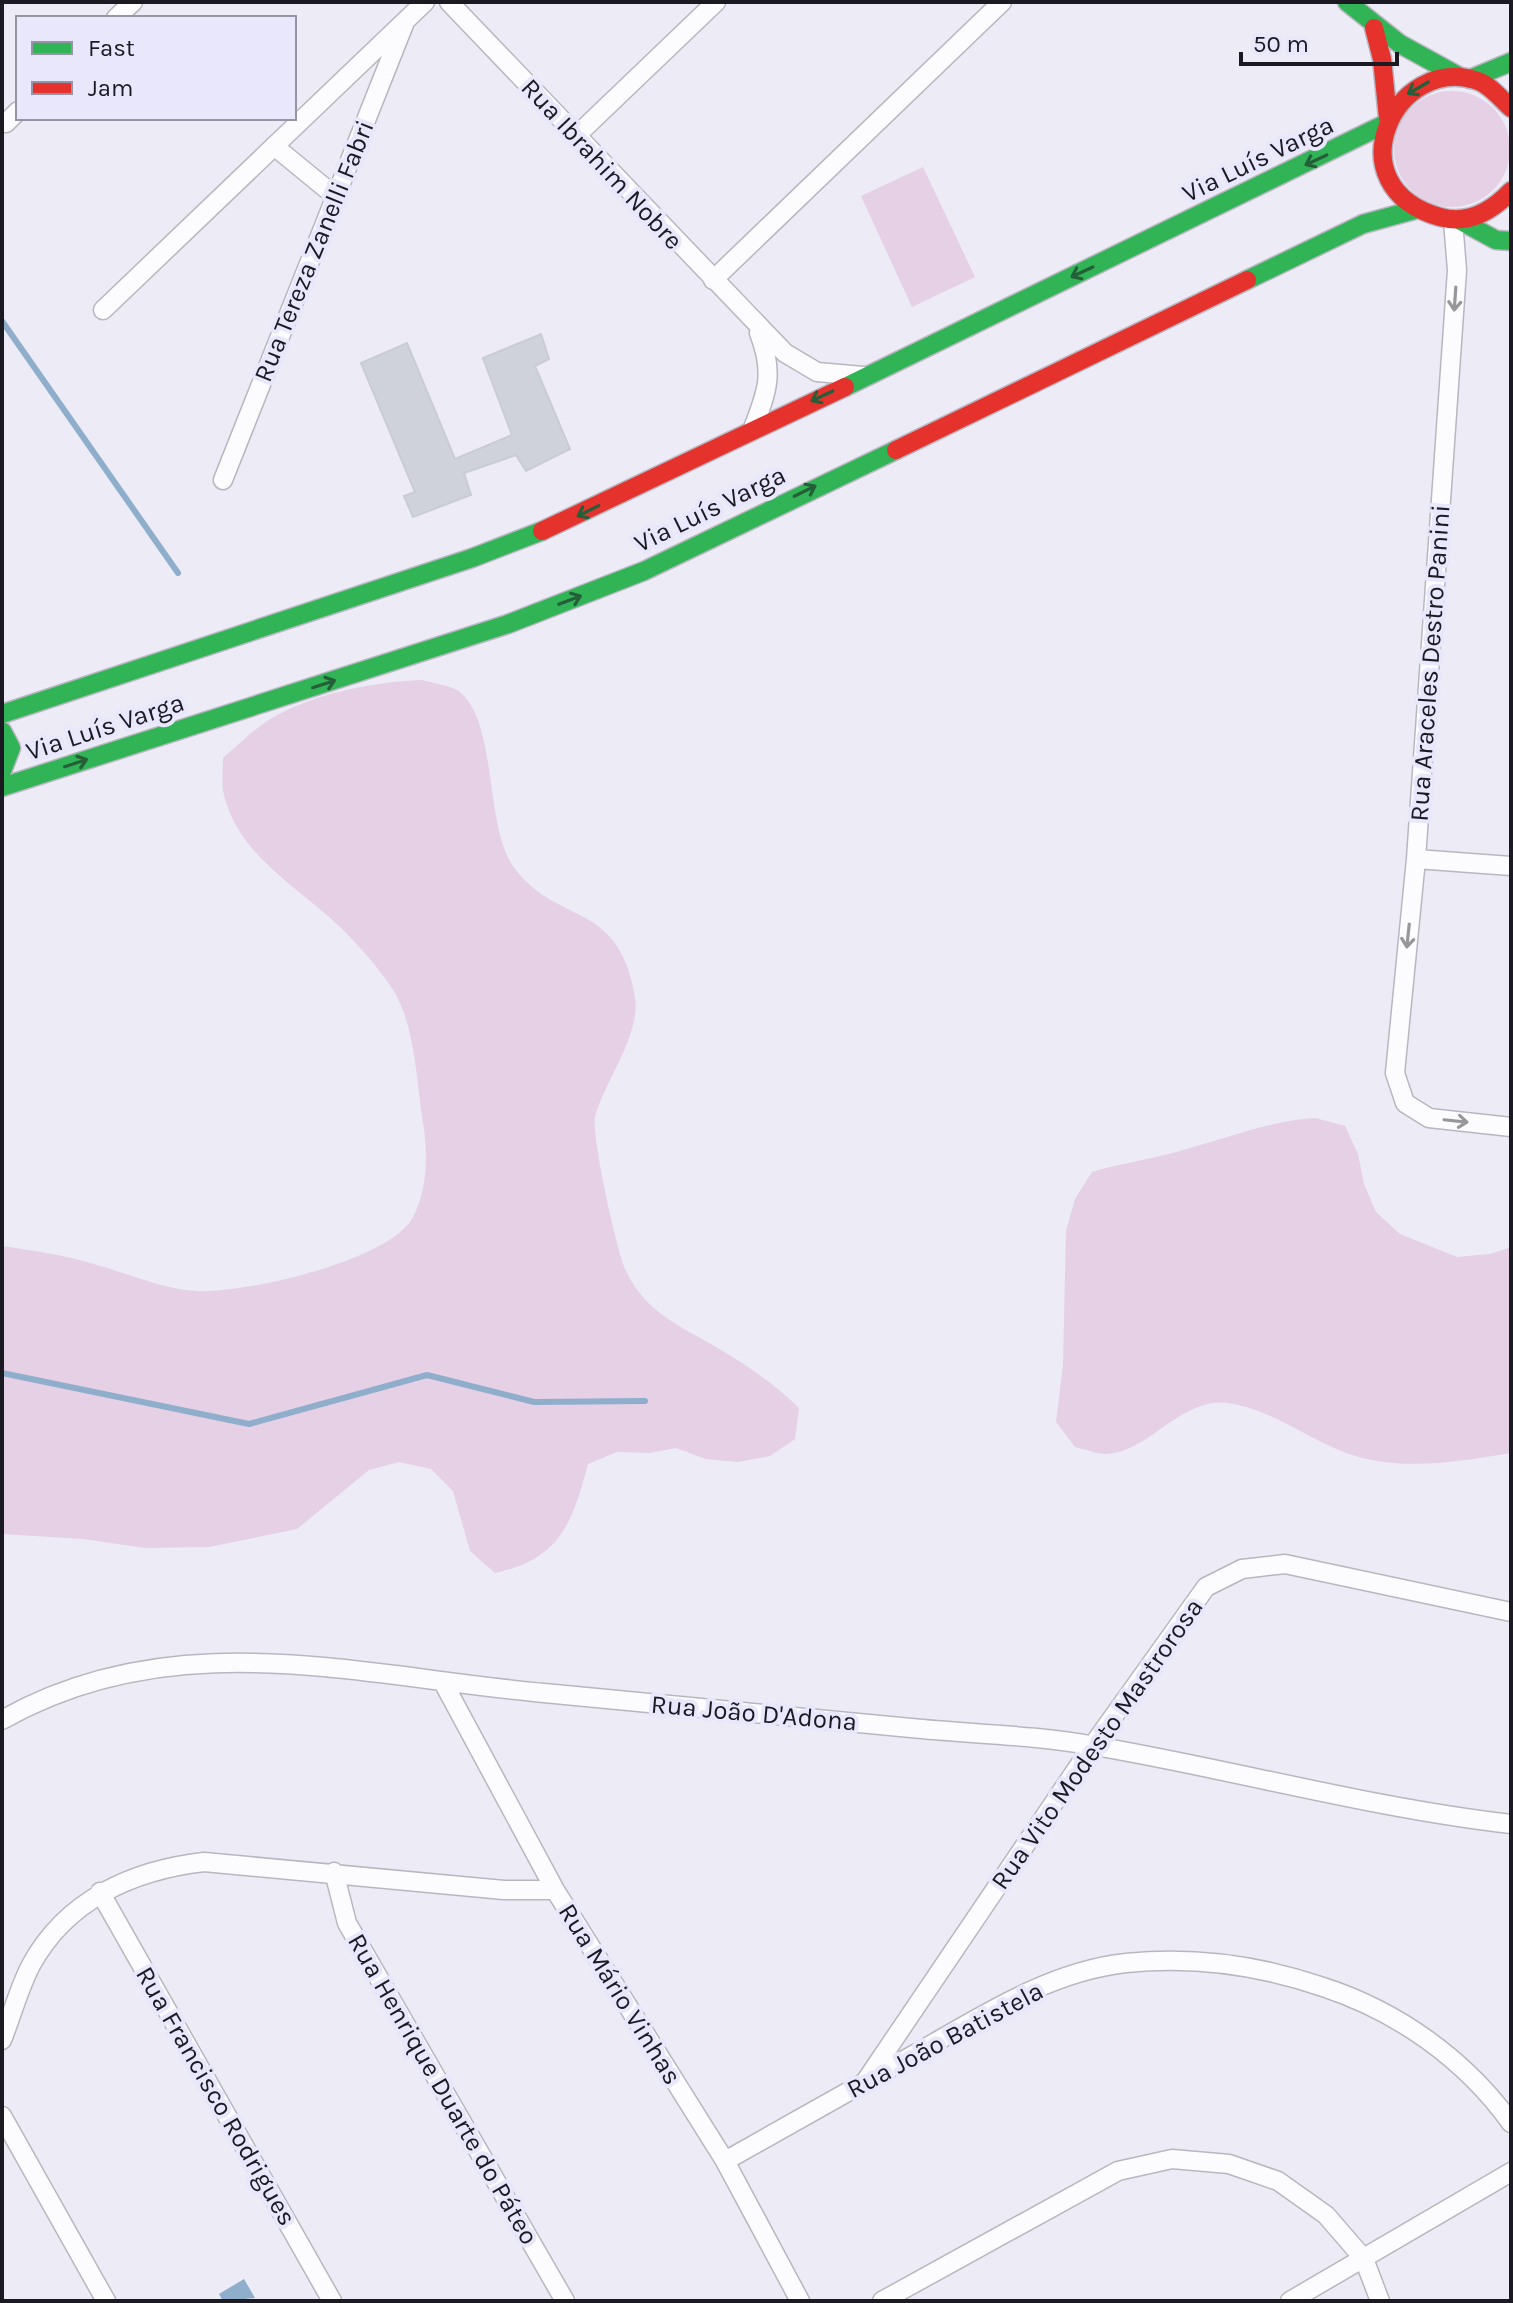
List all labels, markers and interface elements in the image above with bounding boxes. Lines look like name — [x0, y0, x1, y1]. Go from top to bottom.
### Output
legend — [16, 16, 296, 120]
scale bar — [1241, 16, 1397, 66]
text: 50 m — [1253, 30, 1309, 58]
text: Fast — [88, 34, 135, 62]
street label: Rua Ibrahim Nobre — [515, 72, 689, 256]
text: Jam — [88, 74, 133, 102]
one-way arrow — [1407, 80, 1430, 96]
street label: Via Luís Varga — [1177, 109, 1339, 209]
street label: Rua Tereza Zanelli Fabri — [247, 116, 381, 386]
one-way arrow — [1305, 153, 1329, 168]
one-way arrow — [1070, 265, 1094, 280]
one-way arrow — [1447, 285, 1462, 312]
one-way arrow — [810, 389, 834, 404]
street label: Via Luís Varga — [629, 459, 791, 559]
one-way arrow — [793, 483, 817, 498]
one-way arrow — [577, 504, 601, 520]
street label: Rua Araceles Destro Panini — [1403, 504, 1457, 822]
one-way arrow — [557, 592, 582, 606]
one-way arrow — [311, 675, 336, 690]
street label: Via Luís Varga — [22, 687, 188, 767]
one-way arrow — [64, 755, 89, 770]
one-way arrow — [1401, 922, 1416, 949]
one-way arrow — [1442, 1114, 1469, 1129]
street label: Rua Vito Modesto Mastrorosa — [984, 1592, 1210, 1896]
street label: Rua João D'Adona — [650, 1689, 858, 1737]
street label: Rua Mário Vinhas — [552, 1898, 688, 2090]
street label: Rua Henrique Duarte do Páteo — [341, 1928, 545, 2250]
street label: Rua Francisco Rodrigues — [129, 1961, 303, 2231]
street label: Rua João Batistela — [842, 1975, 1048, 2105]

